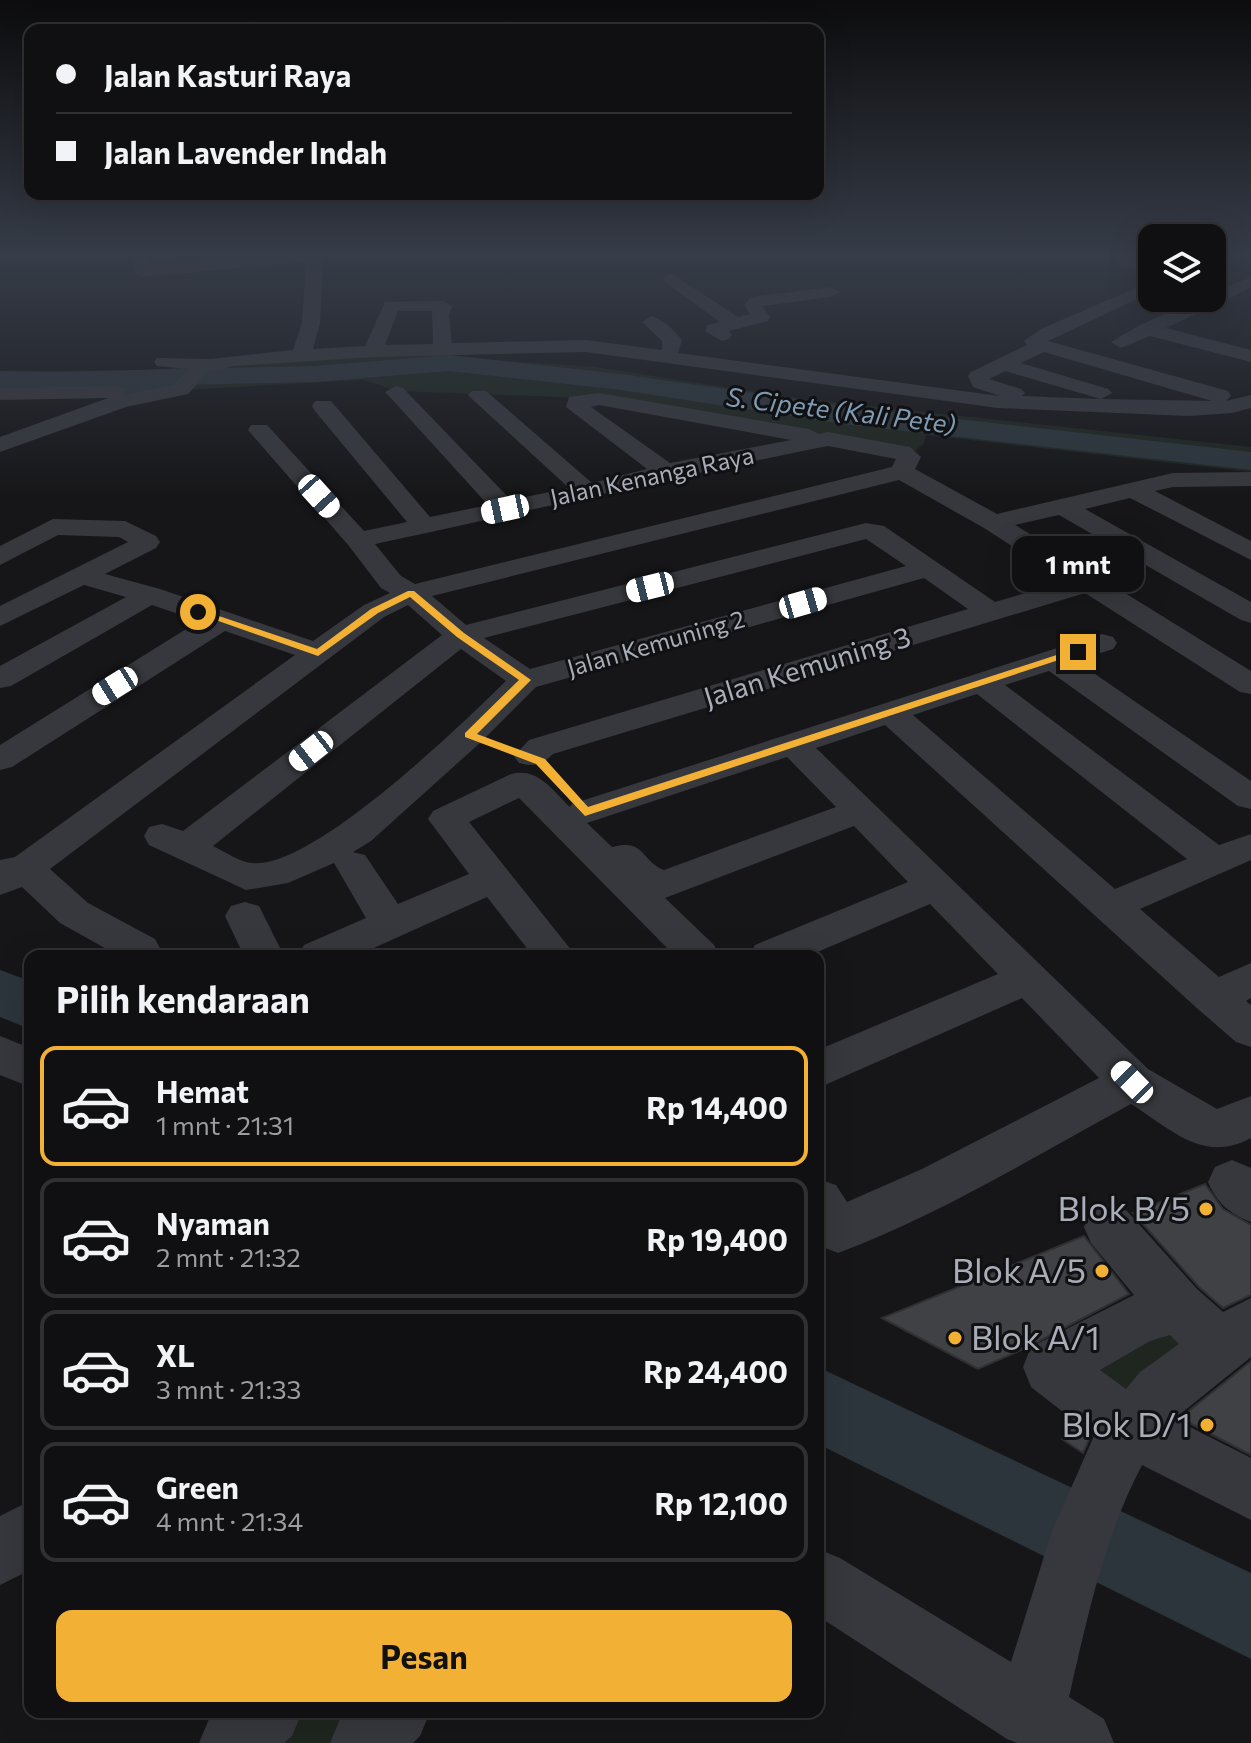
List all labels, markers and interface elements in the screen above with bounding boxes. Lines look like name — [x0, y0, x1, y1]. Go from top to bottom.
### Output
text: Jalan Kasturi Raya — [104, 56, 351, 93]
text: Jalan Lavender Indah — [104, 133, 387, 170]
map controls — [1138, 224, 1226, 312]
button: layers — [1138, 224, 1226, 312]
water label: S. Cipete (Kali Pete) — [725, 380, 958, 439]
street label: Jalan Kenanga Raya — [547, 440, 756, 511]
car — [294, 470, 344, 522]
car — [479, 492, 531, 526]
callout: 1 mnt — [1012, 536, 1144, 592]
text: 1 mnt — [1045, 548, 1111, 579]
car — [624, 570, 676, 604]
car — [777, 585, 829, 621]
route start — [180, 594, 216, 630]
street label: Jalan Kemuning 2 — [563, 603, 748, 682]
street label: Jalan Kemuning 3 — [699, 618, 914, 714]
route end — [1060, 634, 1096, 670]
car — [88, 663, 142, 709]
car — [285, 727, 337, 775]
text: Pilih kendaraan — [56, 976, 310, 1020]
car — [1107, 1057, 1157, 1107]
icon: car — [60, 1070, 132, 1142]
text: Hemat — [156, 1072, 249, 1109]
text: Rp 14,400 — [646, 1088, 788, 1125]
text: 1 mnt · 21:31 — [156, 1109, 294, 1140]
place label: Blok B/5 — [1058, 1186, 1190, 1228]
marker: Blok B/5 — [1197, 1200, 1215, 1218]
icon: car — [60, 1202, 132, 1274]
text: Nyaman — [156, 1204, 270, 1241]
text: Rp 19,400 — [647, 1220, 788, 1257]
text: 2 mnt · 21:32 — [156, 1241, 301, 1272]
place label: Blok A/5 — [952, 1248, 1086, 1290]
marker: Blok A/5 — [1093, 1262, 1111, 1280]
place label: Blok A/1 — [971, 1315, 1100, 1357]
marker: Blok A/1 — [946, 1329, 964, 1347]
icon: car — [60, 1334, 132, 1406]
text: XL — [156, 1336, 195, 1373]
text: Rp 24,400 — [643, 1352, 788, 1389]
text: 3 mnt · 21:33 — [156, 1373, 301, 1404]
place label: Blok D/1 — [1061, 1402, 1191, 1444]
marker: Blok D/1 — [1198, 1416, 1216, 1434]
icon: car — [60, 1466, 132, 1538]
text: Green — [156, 1468, 239, 1505]
text: Rp 12,100 — [654, 1484, 788, 1521]
text: 4 mnt · 21:34 — [156, 1505, 303, 1536]
button: Pesan — [56, 1610, 792, 1702]

